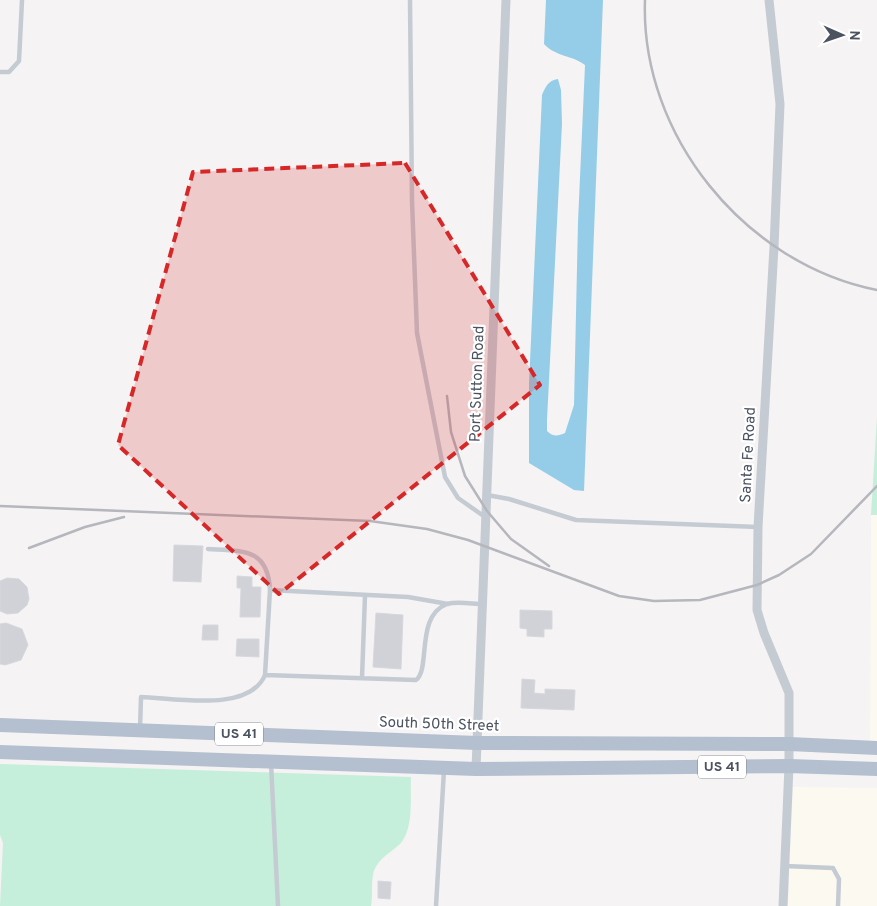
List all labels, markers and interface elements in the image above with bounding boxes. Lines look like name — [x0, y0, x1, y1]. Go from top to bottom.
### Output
north arrow — [817, 10, 867, 60]
text: N — [845, 30, 862, 41]
street label: Port Sutton Road — [466, 325, 490, 443]
street label: Santa Fe Road — [737, 407, 761, 503]
street label: South 50th Street — [378, 713, 500, 737]
road number: US 41 — [215, 722, 263, 746]
road number: US 41 — [698, 756, 746, 779]

